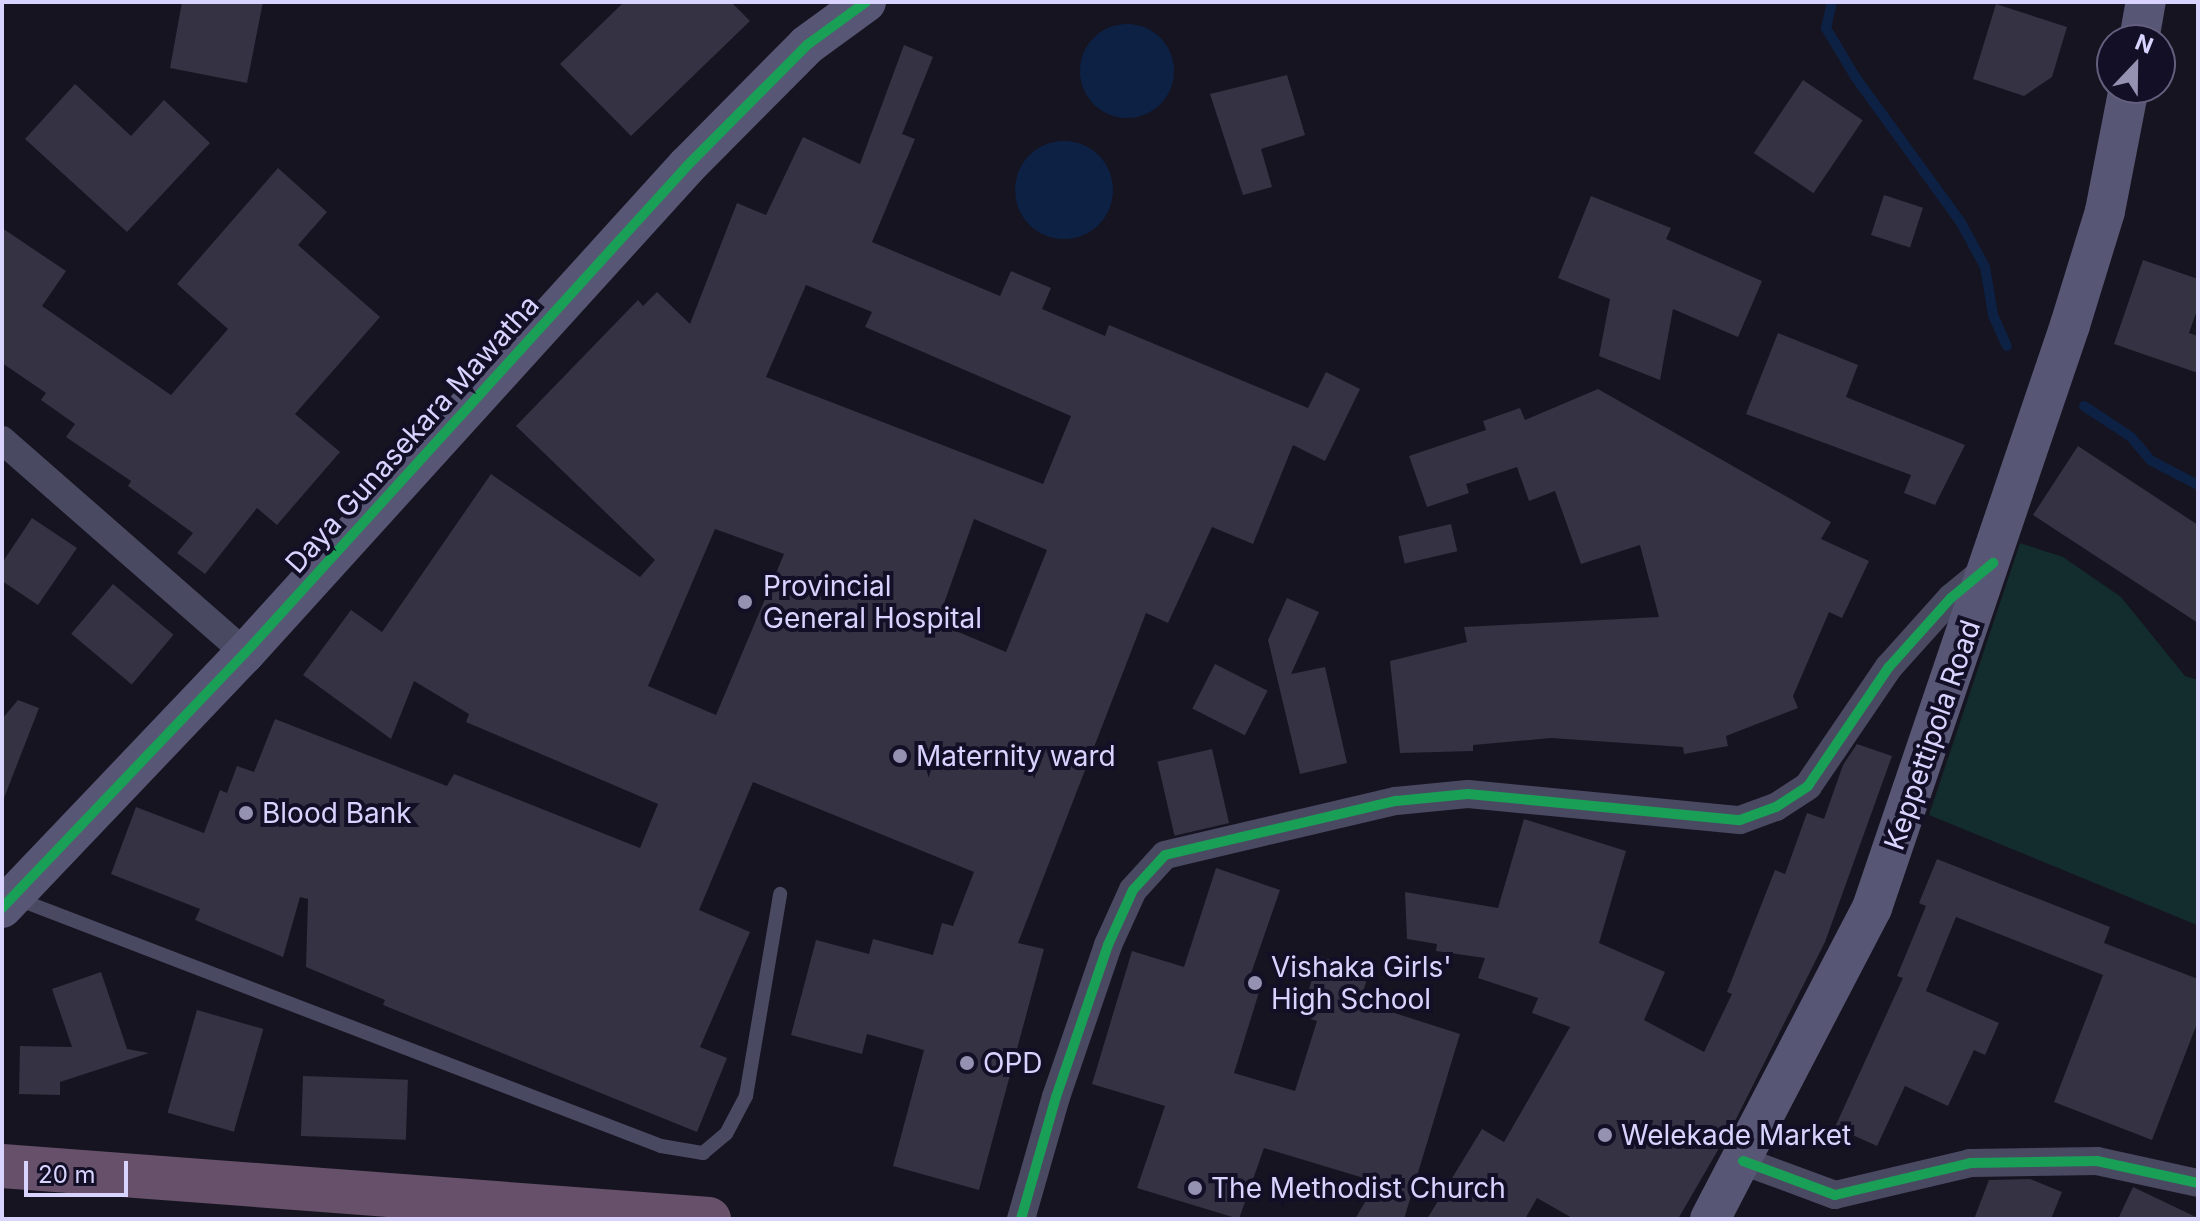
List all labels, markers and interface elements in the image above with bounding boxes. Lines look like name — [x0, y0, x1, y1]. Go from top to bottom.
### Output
north arrow — [2096, 24, 2176, 104]
text: N — [2132, 28, 2157, 59]
street label: Daya Gunasekara Mawatha — [278, 288, 546, 580]
place label: Provincial General Hospital — [763, 569, 982, 635]
marker: Provincial General Hospital — [734, 591, 756, 613]
street label: Keppettipola Road — [1877, 616, 1987, 854]
place label: Maternity ward — [916, 739, 1116, 773]
marker: Maternity ward — [891, 747, 909, 765]
place label: Blood Bank — [262, 796, 412, 830]
marker: Blood Bank — [237, 804, 255, 822]
place label: Vishaka Girls' High School — [1271, 950, 1452, 1016]
marker: Vishaka Girls' High School — [1246, 974, 1264, 992]
place label: OPD — [983, 1046, 1042, 1080]
marker: OPD — [958, 1054, 976, 1072]
place label: Welekade Market — [1621, 1118, 1851, 1152]
marker: Welekade Market — [1596, 1126, 1614, 1144]
scale bar — [28, 1145, 132, 1195]
text: 20 m — [38, 1160, 96, 1189]
place label: The Methodist Church — [1211, 1171, 1506, 1205]
marker: The Methodist Church — [1186, 1179, 1204, 1197]

